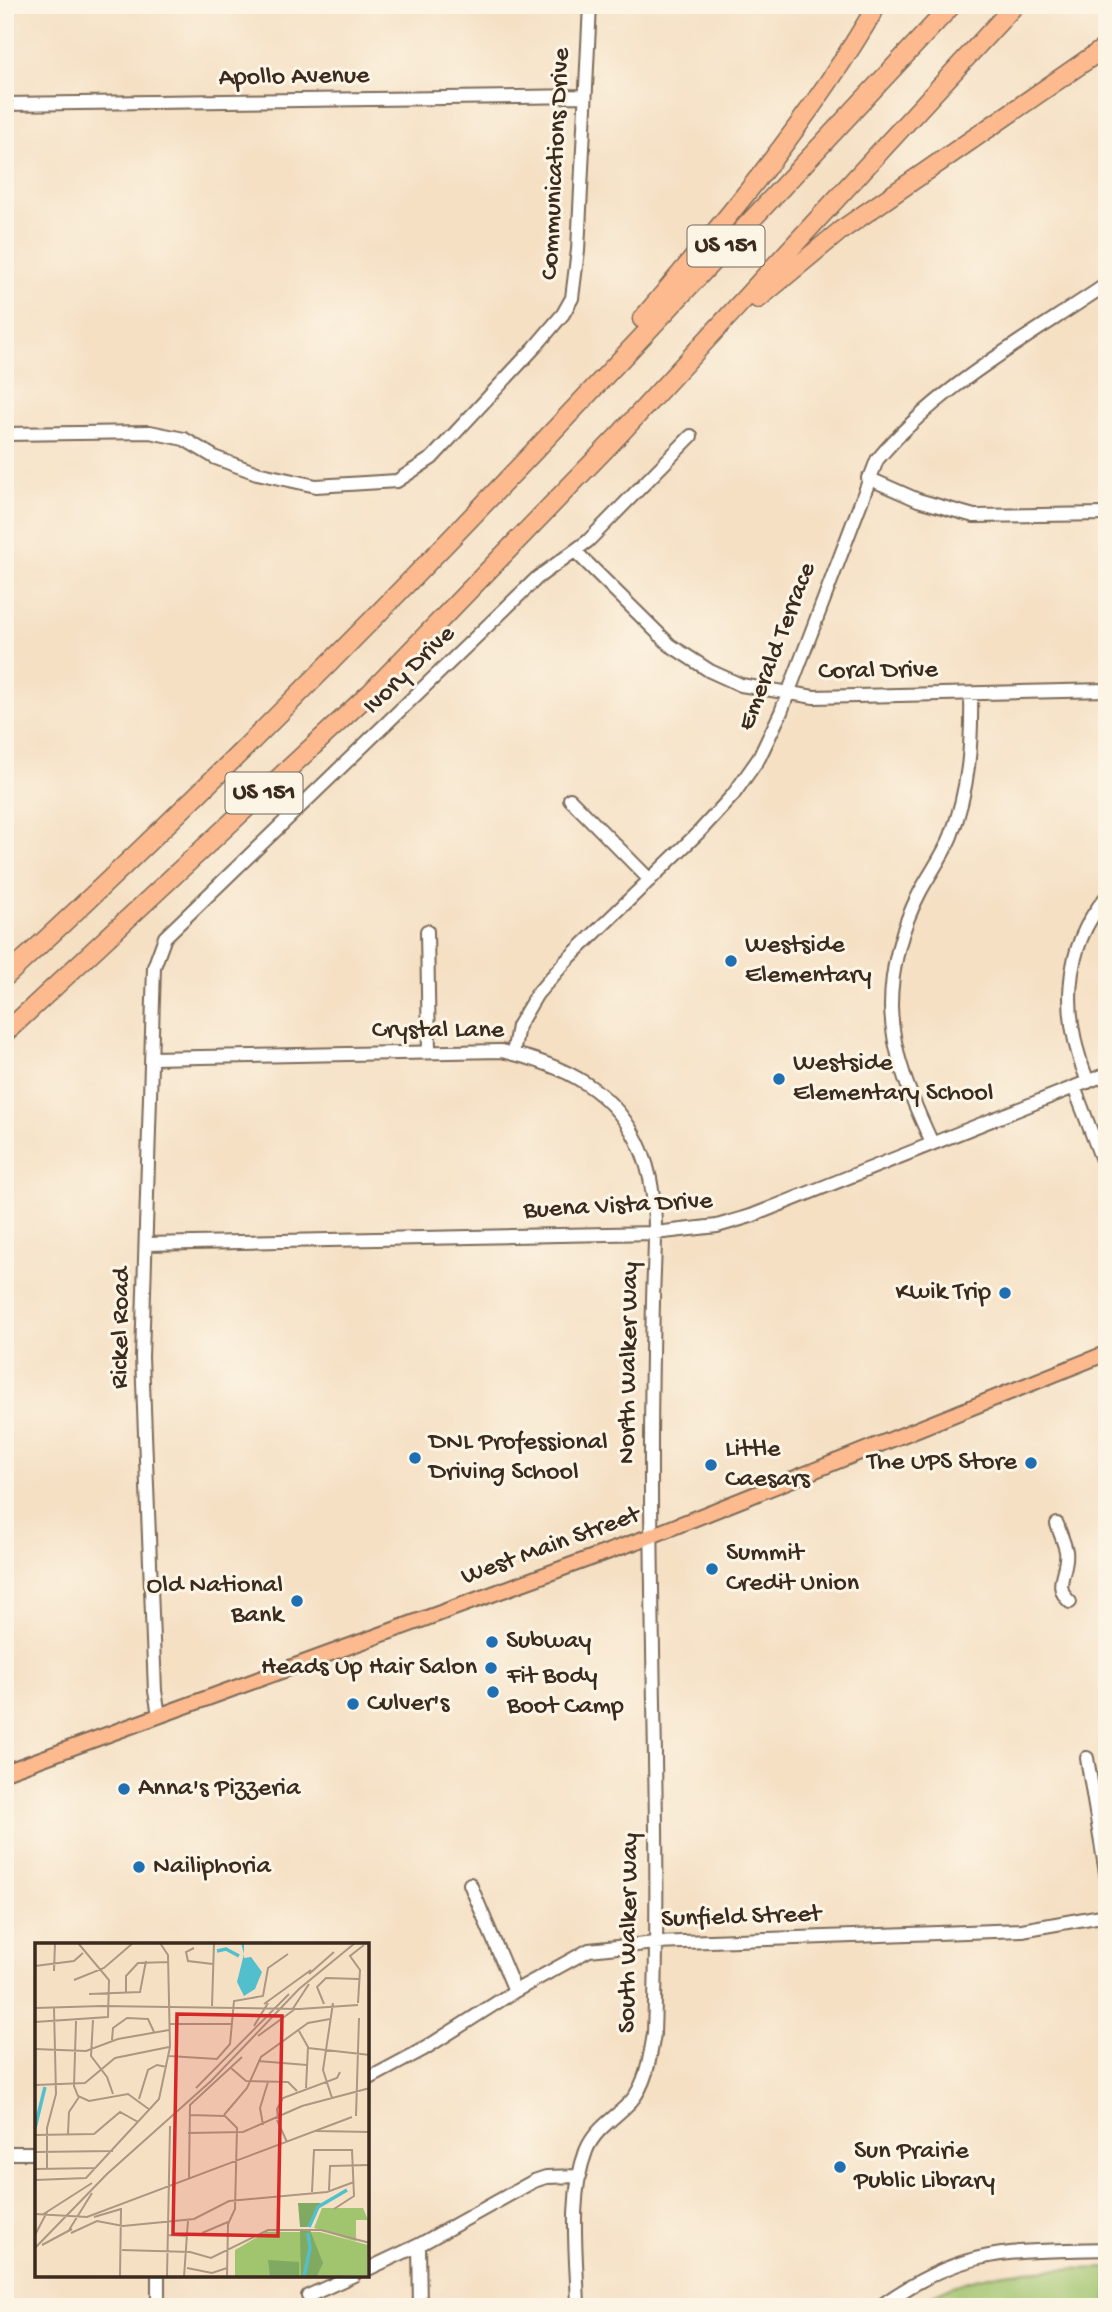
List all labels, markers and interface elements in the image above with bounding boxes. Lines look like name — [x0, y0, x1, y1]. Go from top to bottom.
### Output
street label: Communications Drive — [535, 47, 579, 281]
street label: Apollo Avenue — [218, 61, 370, 95]
road number: US 151 — [688, 226, 764, 267]
street label: Emerald Terrace — [732, 558, 824, 735]
street label: Ivory Drive — [357, 619, 463, 722]
street label: Coral Drive — [818, 655, 939, 689]
road number: US 151 — [226, 772, 302, 814]
place label: Westside Elementary — [745, 931, 872, 992]
marker: Westside Elementary — [723, 953, 739, 969]
street label: Crystal Lane — [372, 1016, 505, 1047]
place label: Westside Elementary School — [793, 1049, 993, 1110]
marker: Westside Elementary School — [771, 1071, 787, 1087]
street label: Buena Vista Drive — [522, 1187, 714, 1227]
street label: North Walker Way — [613, 1261, 647, 1464]
street label: Rickel Road — [105, 1265, 139, 1389]
place label: Kwik Trip — [896, 1278, 991, 1309]
marker: Kwik Trip — [997, 1285, 1013, 1301]
place label: DNL Professional Driving School — [427, 1428, 608, 1489]
place label: Little Caesars — [725, 1435, 811, 1496]
place label: The UPS Store — [865, 1448, 1018, 1479]
marker: DNL Professional Driving School — [407, 1450, 423, 1466]
marker: The UPS Store — [1023, 1455, 1039, 1471]
marker: Little Caesars — [703, 1457, 719, 1473]
street label: West Main Street — [457, 1500, 647, 1594]
place label: Summit Credit Union — [726, 1539, 860, 1600]
marker: Summit Credit Union — [704, 1561, 720, 1577]
place label: Old National Bank — [147, 1571, 285, 1632]
marker: Old National Bank — [289, 1593, 305, 1609]
place label: Subway — [506, 1627, 592, 1658]
marker: Subway — [484, 1634, 500, 1650]
place label: Heads Up Hair Salon — [261, 1653, 478, 1684]
marker: Heads Up Hair Salon — [483, 1660, 499, 1676]
place label: Fit Body Boot Camp — [506, 1662, 624, 1723]
marker: Fit Body Boot Camp — [485, 1684, 501, 1700]
place label: Culver's — [367, 1689, 451, 1720]
marker: Culver's — [345, 1696, 361, 1712]
place label: Anna's Pizzeria — [138, 1774, 302, 1805]
marker: Anna's Pizzeria — [116, 1781, 132, 1797]
street label: South Walker Way — [613, 1832, 647, 2033]
place label: Nailiphoria — [153, 1852, 273, 1883]
marker: Nailiphoria — [131, 1859, 147, 1875]
street label: Sunfield Street — [660, 1900, 824, 1936]
inset map — [35, 1943, 369, 2277]
place label: Sun Prairie Public Library — [853, 2137, 995, 2198]
marker: Sun Prairie Public Library — [832, 2159, 848, 2175]

